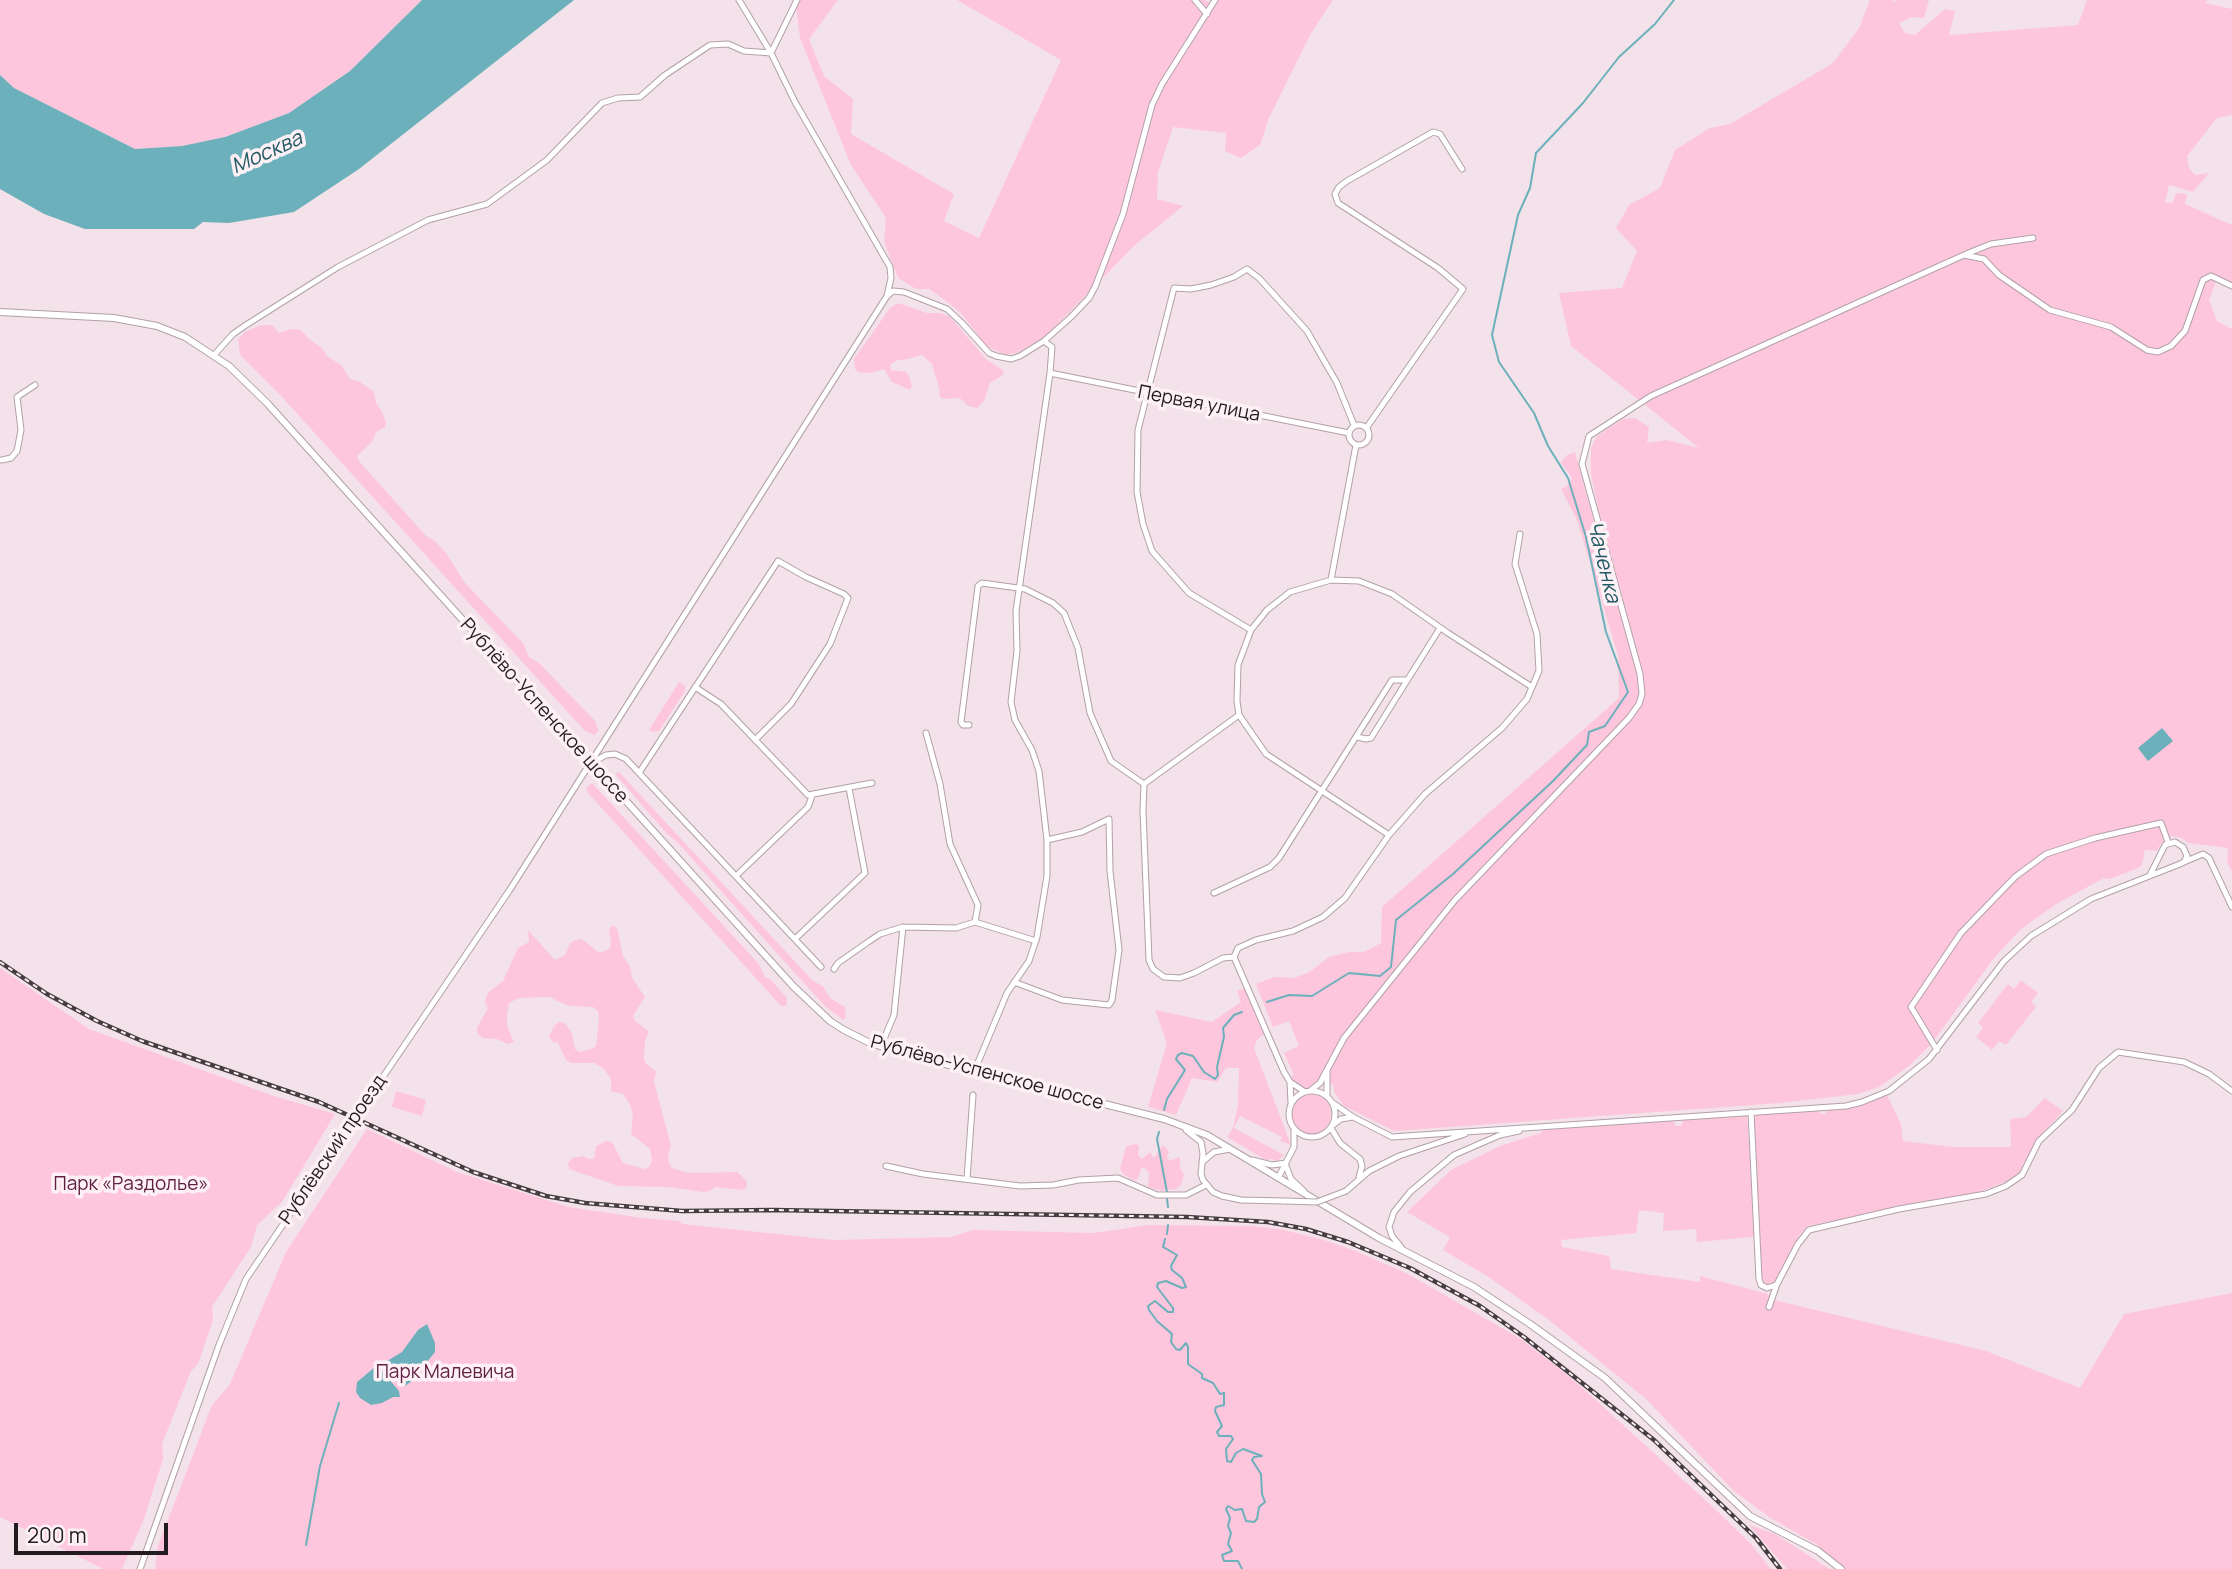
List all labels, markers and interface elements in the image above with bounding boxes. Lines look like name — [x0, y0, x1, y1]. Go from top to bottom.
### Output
water label: Москва — [228, 126, 306, 180]
street label: Первая улица — [1136, 381, 1262, 427]
water label: Чаченка — [1581, 518, 1625, 606]
street label: Рублёво-Успенское шоссе — [455, 614, 633, 808]
street label: Рублёво-Успенское шоссе — [868, 1031, 1106, 1115]
street label: Рублёвский проезд — [275, 1071, 391, 1229]
park label: Парк «Раздолье» — [54, 1174, 208, 1196]
park label: Парк Малевича — [376, 1362, 514, 1384]
scale bar — [18, 1510, 172, 1554]
text: 200 m — [27, 1521, 87, 1549]

